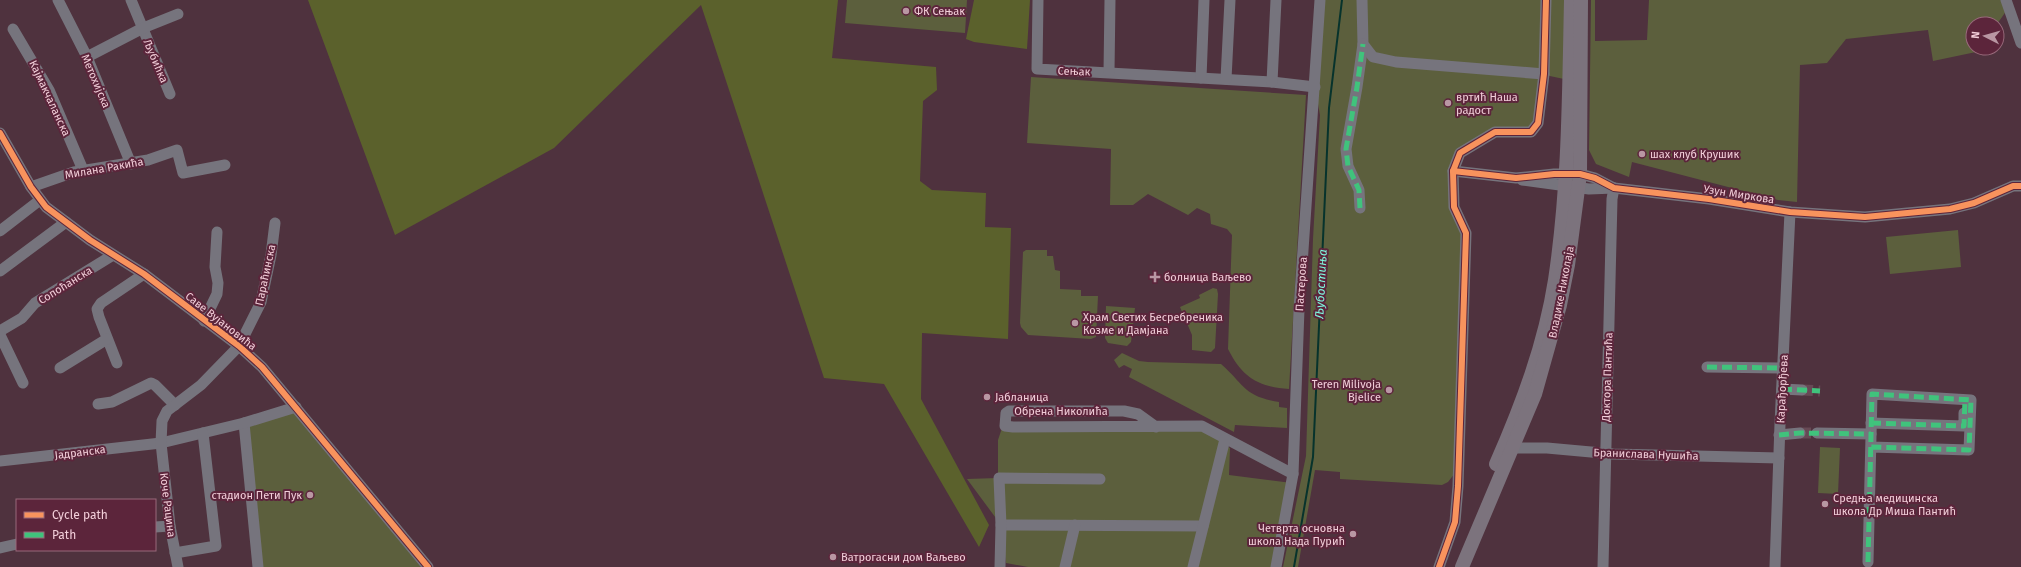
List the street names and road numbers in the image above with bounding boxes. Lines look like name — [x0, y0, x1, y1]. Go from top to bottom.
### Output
street label: Љубићка — [141, 37, 171, 85]
street label: Метохијска — [78, 52, 113, 110]
street label: Кајмакчаланска — [26, 58, 73, 138]
street label: Сењак — [1057, 64, 1091, 79]
street label: Милана Ракића — [64, 155, 144, 182]
street label: Узун Миркова — [1703, 182, 1775, 207]
street label: Параћинска — [253, 243, 278, 307]
street label: Владике Николаја — [1546, 245, 1577, 339]
street label: Пастерова — [1293, 256, 1310, 312]
street label: Сопоћанска — [36, 264, 95, 307]
street label: Саве Вујановића — [183, 290, 259, 353]
street label: Доктора Пантића — [1599, 332, 1616, 423]
street label: Карађорђева — [1774, 354, 1791, 424]
street label: Обрена Николића — [1014, 405, 1108, 418]
street label: Јадранска — [54, 443, 106, 462]
street label: Бранислава Нушића — [1593, 446, 1699, 463]
street label: Коче Рацина — [157, 472, 178, 538]

